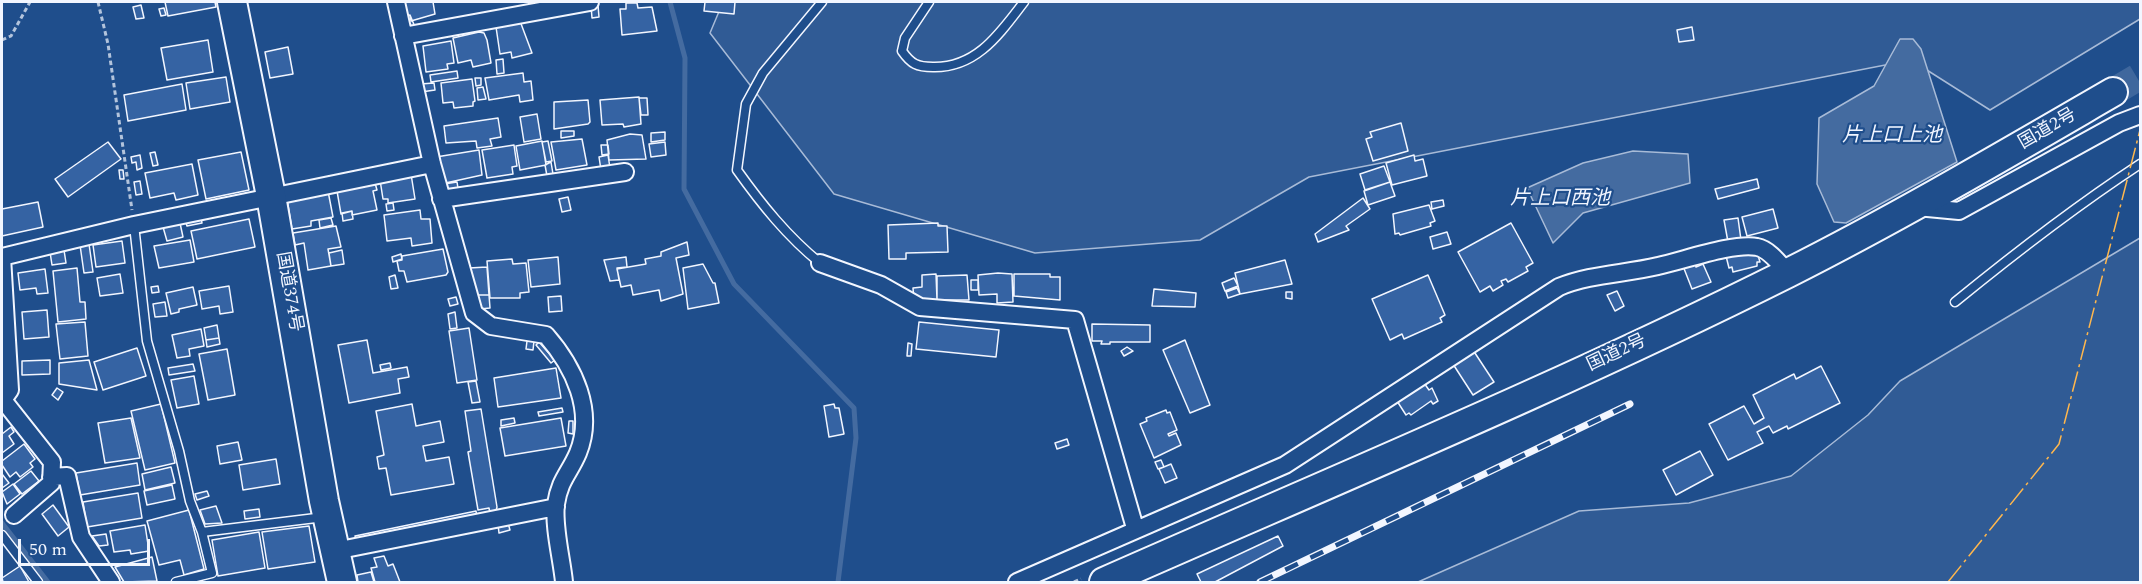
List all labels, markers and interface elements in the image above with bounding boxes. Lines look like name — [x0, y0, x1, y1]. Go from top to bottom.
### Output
street label: 国道2号 — [2015, 105, 2081, 155]
water label: 片上口上池 — [1842, 125, 1942, 149]
water label: 片上口西池 — [1510, 188, 1610, 212]
street label: 国道374号 — [270, 250, 306, 334]
street label: 国道2号 — [1584, 331, 1650, 377]
scale bar — [21, 527, 153, 565]
text: 50 m — [29, 536, 67, 563]

